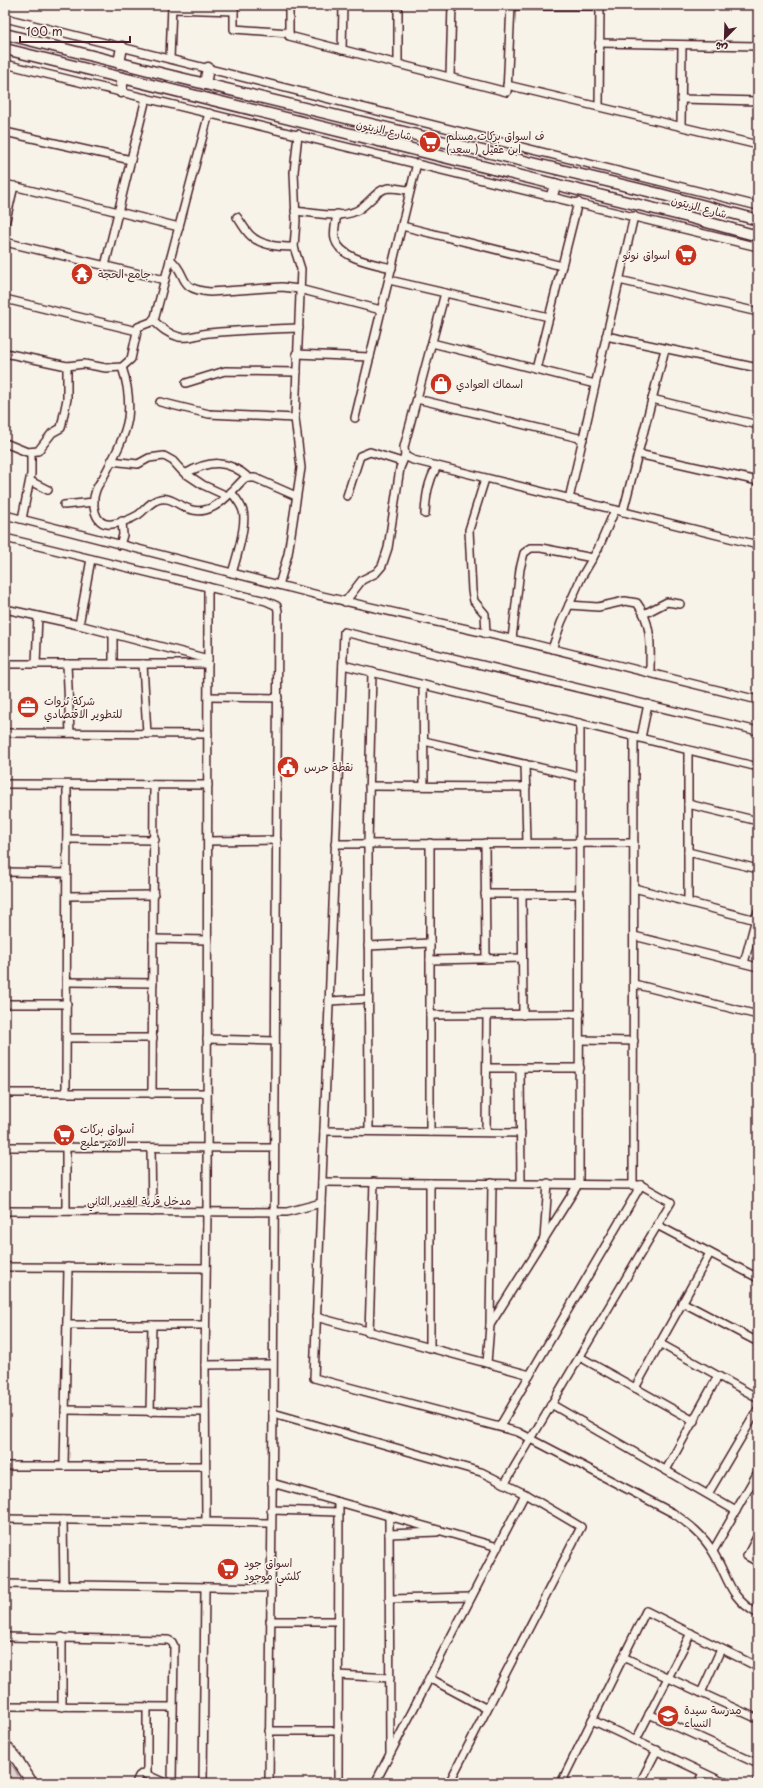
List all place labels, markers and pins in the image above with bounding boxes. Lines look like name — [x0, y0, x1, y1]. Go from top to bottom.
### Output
place label: ف اسواق بركات مسلم ابن عقيل ( سعد) — [446, 127, 544, 157]
supermarket icon: ف اسواق بركات مسلم ابن عقيل ( سعد) — [417, 129, 443, 155]
supermarket icon: اسواق نونو — [673, 242, 699, 268]
place label: اسواق نونو — [621, 246, 670, 263]
temple icon: جامع الحجة — [69, 261, 95, 287]
place label: جامع الحجة — [98, 265, 151, 283]
shop icon: اسماك العوادي — [428, 371, 454, 397]
place label: اسماك العوادي — [456, 375, 523, 393]
place label: شركة ثروات للتطوير الاقتصادي — [44, 692, 122, 723]
office icon: شركة ثروات للتطوير الاقتصادي — [15, 694, 41, 720]
public building icon: نقطة حرس — [275, 754, 301, 780]
place label: نقطة حرس — [304, 758, 353, 775]
place label: أسواق بركات الامير عليع — [80, 1120, 134, 1151]
supermarket icon: أسواق بركات الامير عليع — [51, 1122, 77, 1148]
place label: اسواق جود كلشي موجود — [244, 1554, 301, 1587]
supermarket icon: اسواق جود كلشي موجود — [215, 1556, 241, 1582]
place label: مدرسة سيدة النساء — [684, 1701, 742, 1731]
school or university icon: مدرسة سيدة النساء — [655, 1703, 681, 1729]

